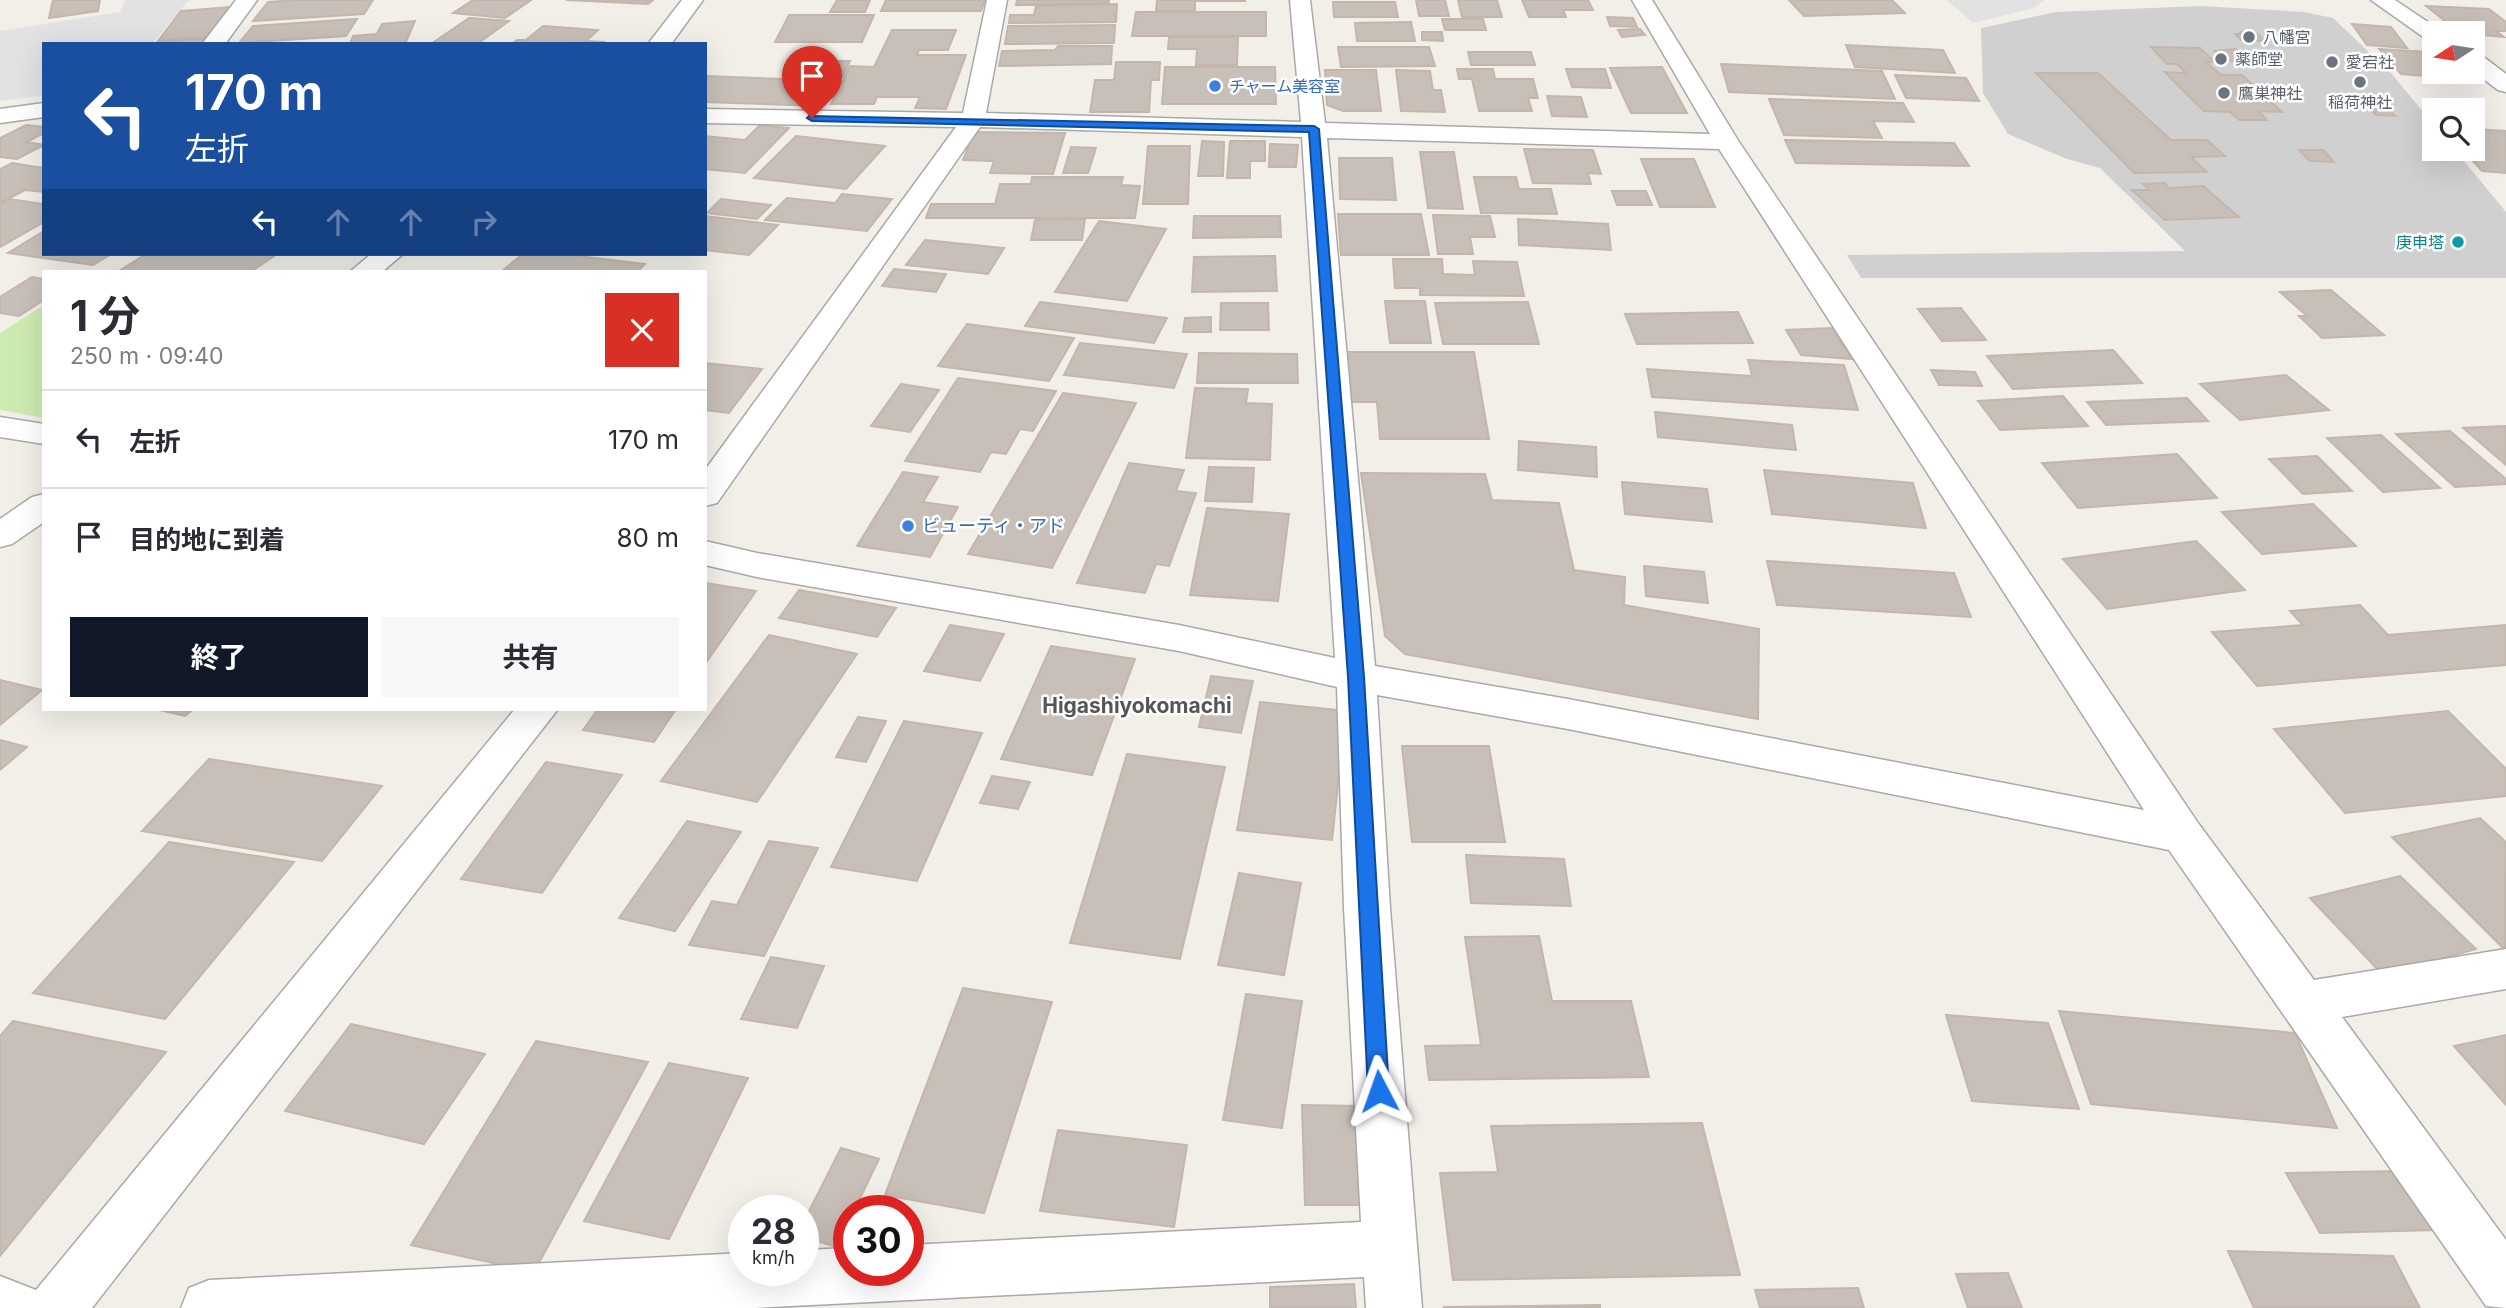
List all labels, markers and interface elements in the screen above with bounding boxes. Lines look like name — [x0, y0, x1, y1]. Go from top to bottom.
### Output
north arrow — [2422, 21, 2485, 84]
map controls — [2422, 21, 2485, 161]
place label: 八幡宮 — [2263, 27, 2311, 47]
marker: 八幡宮 — [2241, 29, 2257, 45]
pin — [782, 46, 842, 118]
place label: 薬師堂 — [2235, 49, 2283, 69]
marker: 薬師堂 — [2213, 51, 2229, 67]
place label: 愛宕社 — [2346, 52, 2394, 72]
marker: 愛宕社 — [2324, 54, 2340, 70]
icon: arrive — [793, 57, 831, 95]
text: 170 m — [185, 63, 323, 122]
icon: left — [70, 70, 161, 161]
marker: 稲荷神社 — [2352, 74, 2368, 90]
place label: チャーム美容室 — [1229, 76, 1340, 96]
marker: チャーム美容室 — [1207, 78, 1223, 94]
place label: 鷹巣神社 — [2238, 83, 2302, 103]
marker: 鷹巣神社 — [2216, 85, 2232, 101]
place label: 稲荷神社 — [2328, 92, 2392, 112]
button: search — [2422, 98, 2485, 161]
text: 左折 — [185, 129, 249, 168]
icon: left — [246, 203, 284, 241]
icon: ahead — [319, 203, 357, 241]
icon: ahead — [392, 203, 430, 241]
icon: right — [465, 203, 503, 241]
place label: 庚申塔 — [2396, 232, 2444, 252]
marker: 庚申塔 — [2450, 234, 2466, 250]
text: 1 分 — [70, 290, 140, 341]
button: close — [605, 293, 679, 367]
text: 250 m · 09:40 — [70, 342, 223, 370]
icon: left — [70, 420, 108, 458]
text: 170 m — [608, 424, 679, 455]
text: 左折 — [129, 426, 181, 457]
place label: ビューティ・アド — [922, 515, 1065, 536]
icon: arrive — [70, 518, 108, 556]
marker: ビューティ・アド — [900, 518, 916, 534]
text: 80 m — [616, 522, 679, 553]
text: 目的地に到着 — [129, 524, 285, 555]
button: 終了 — [70, 617, 368, 697]
button: 共有 — [382, 617, 679, 697]
district label: Higashiyokomachi — [1042, 693, 1232, 718]
position arrow — [1342, 1054, 1416, 1128]
speed limit sign: 30 — [833, 1195, 924, 1286]
text: 28 — [751, 1210, 796, 1252]
text: km/h — [752, 1247, 795, 1268]

